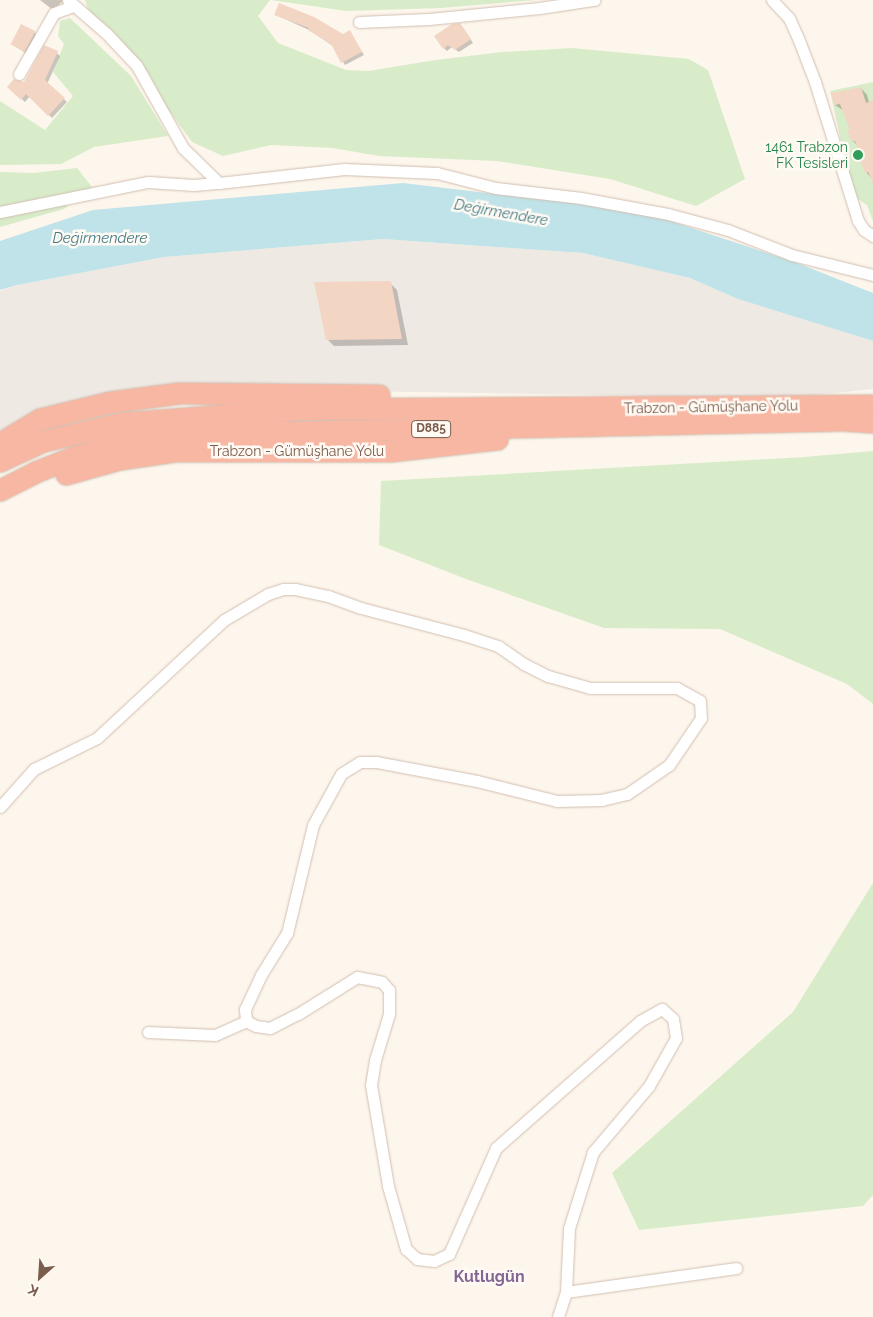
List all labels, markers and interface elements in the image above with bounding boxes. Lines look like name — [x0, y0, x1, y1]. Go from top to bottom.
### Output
place label: 1461 Trabzon FK Tesisleri — [765, 139, 848, 172]
marker: 1461 Trabzon FK Tesisleri — [852, 149, 864, 161]
water label: Değirmendere — [453, 196, 549, 230]
water label: Değirmendere — [52, 230, 148, 248]
street label: Trabzon - Gümüşhane Yolu — [623, 397, 799, 417]
road number: D885 — [411, 419, 451, 438]
street label: Trabzon - Gümüşhane Yolu — [210, 443, 384, 459]
north arrow — [15, 1252, 65, 1302]
district label: Kutlugün — [453, 1267, 525, 1287]
text: K — [26, 1281, 41, 1300]

